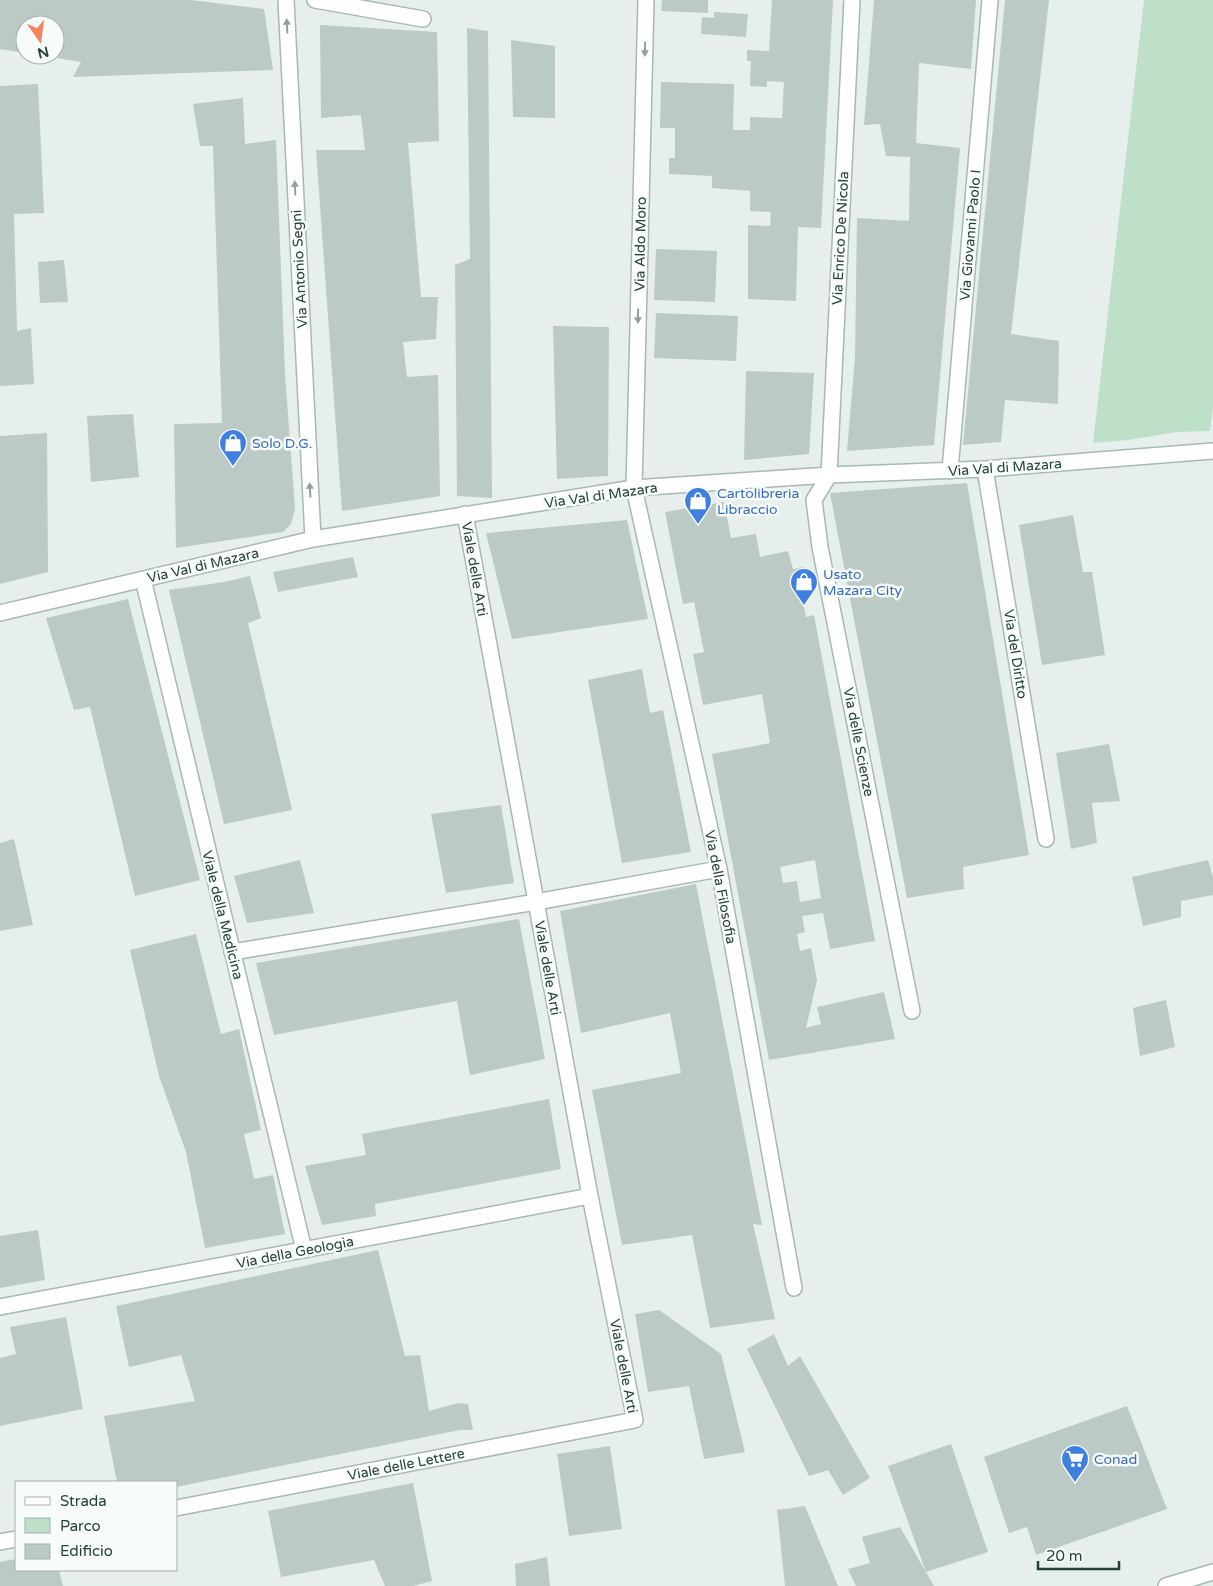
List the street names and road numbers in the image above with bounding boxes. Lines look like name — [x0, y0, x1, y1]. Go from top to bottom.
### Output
street label: Via Giovanni Paolo I — [956, 169, 985, 301]
street label: Via Enrico De Nicola — [829, 171, 852, 305]
street label: Via Aldo Moro — [631, 196, 650, 292]
street label: Via Antonio Segni — [288, 209, 311, 329]
street label: Via Val di Mazara — [948, 455, 1062, 480]
street label: Via Val di Mazara — [543, 479, 659, 512]
street label: Viale delle Arti — [458, 520, 491, 618]
street label: Via Val di Mazara — [146, 544, 261, 587]
street label: Via del Diritto — [1000, 608, 1031, 700]
street label: Via delle Scienze — [840, 686, 877, 798]
street label: Via della Filosofia — [701, 829, 740, 945]
street label: Viale della Medicina — [198, 849, 247, 981]
street label: Viale delle Arti — [531, 919, 564, 1017]
street label: Via della Geologia — [235, 1233, 355, 1272]
street label: Viale delle Arti — [606, 1317, 641, 1415]
street label: Viale delle Lettere — [346, 1445, 466, 1484]

